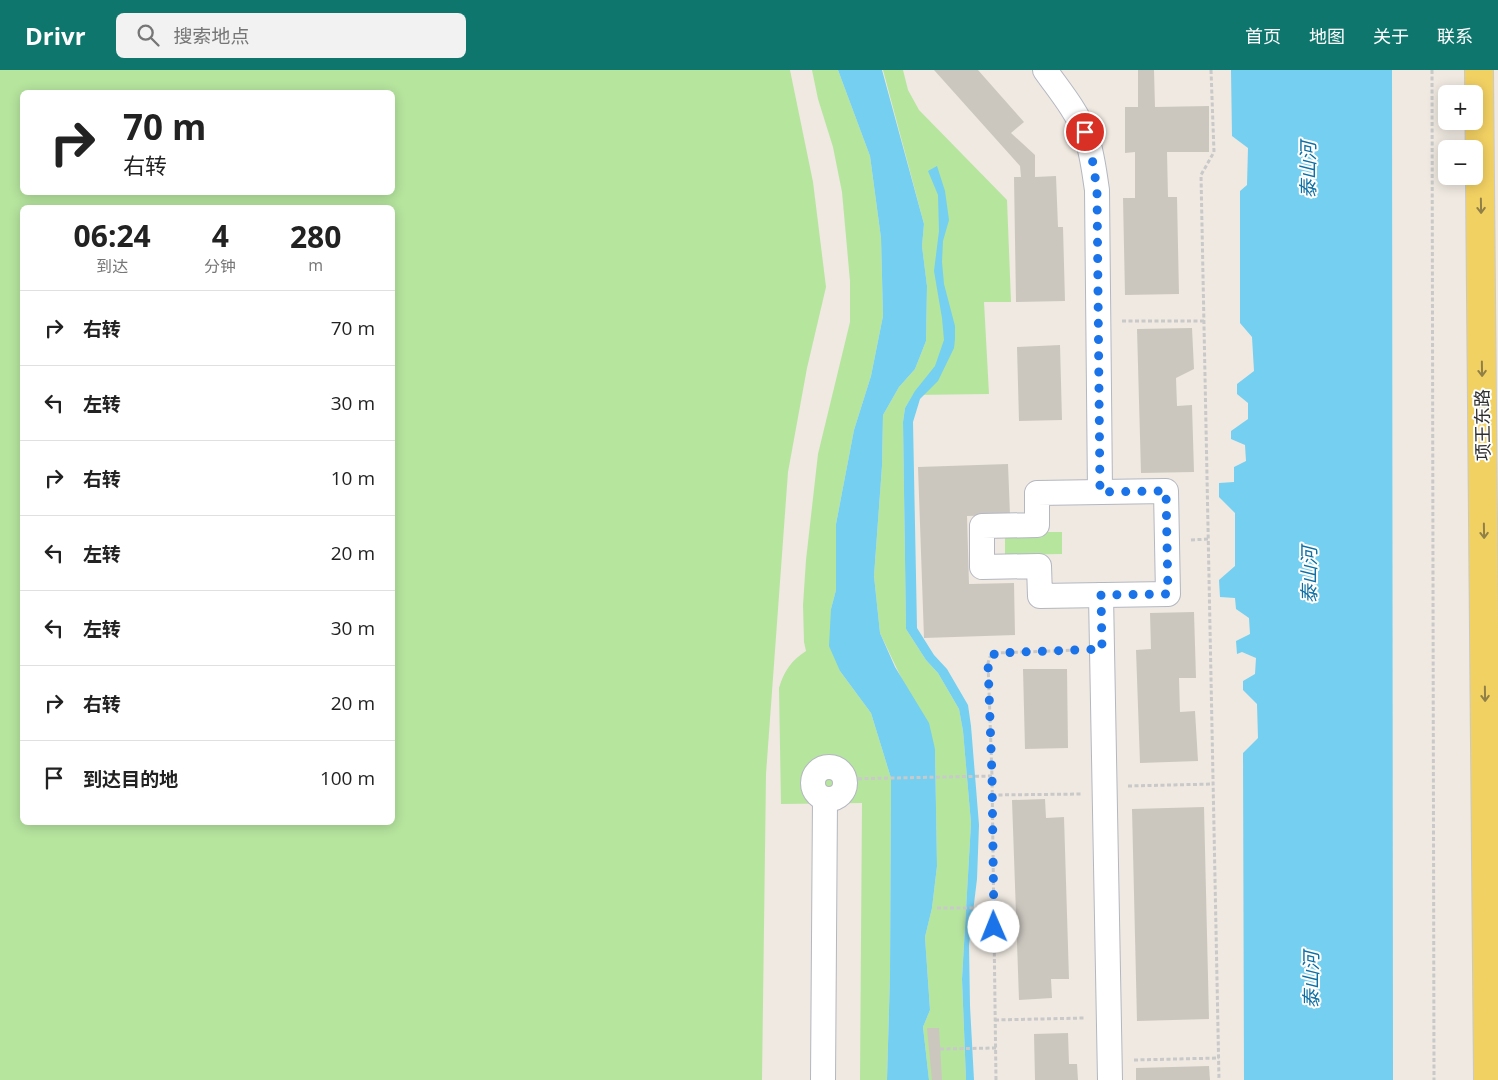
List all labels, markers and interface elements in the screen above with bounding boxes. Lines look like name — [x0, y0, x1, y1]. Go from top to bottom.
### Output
search box — [116, 13, 466, 58]
text: Drivr — [25, 19, 86, 52]
icon: search — [134, 21, 162, 49]
text: 搜索地点 — [174, 23, 250, 49]
text: 首页 — [1245, 24, 1281, 48]
text: 地图 — [1309, 24, 1345, 48]
text: 关于 — [1373, 24, 1409, 48]
text: 联系 — [1437, 24, 1473, 48]
map controls — [1438, 85, 1483, 185]
button: + — [1438, 85, 1483, 130]
text: 70 m — [123, 103, 206, 150]
icon: right — [40, 110, 105, 175]
pin — [1064, 111, 1106, 153]
icon: arrive — [1071, 118, 1099, 146]
water label: 泰山河 — [1295, 138, 1321, 199]
button: − — [1438, 140, 1483, 185]
text: 右转 — [123, 150, 167, 180]
one-way arrow — [1476, 198, 1486, 214]
text: 06:24 — [74, 215, 151, 256]
text: 4 — [212, 215, 229, 256]
text: 280 — [290, 216, 341, 257]
text: m — [308, 254, 323, 276]
text: 到达 — [96, 255, 128, 277]
text: 分钟 — [204, 255, 236, 277]
icon: right — [40, 314, 68, 342]
text: 70 m — [331, 315, 375, 341]
text: 右转 — [83, 316, 121, 342]
one-way arrow — [1477, 360, 1487, 376]
icon: left — [40, 389, 68, 417]
street label: 项王东路 — [1469, 389, 1495, 461]
text: 30 m — [331, 390, 375, 416]
text: 左转 — [83, 391, 121, 417]
icon: right — [40, 464, 68, 492]
text: 10 m — [331, 465, 375, 491]
text: 右转 — [83, 466, 121, 492]
one-way arrow — [1479, 523, 1488, 539]
icon: left — [40, 539, 68, 567]
text: 20 m — [331, 540, 375, 566]
text: 左转 — [83, 541, 121, 567]
water label: 泰山河 — [1296, 543, 1322, 604]
icon: left — [40, 614, 68, 642]
text: 30 m — [331, 615, 375, 641]
text: 左转 — [83, 616, 121, 642]
one-way arrow — [1480, 685, 1490, 701]
icon: right — [40, 689, 68, 717]
text: 20 m — [331, 690, 375, 716]
text: 右转 — [83, 691, 121, 717]
icon: arrive — [40, 764, 68, 792]
text: 100 m — [320, 765, 375, 791]
text: 到达目的地 — [83, 766, 178, 792]
position arrow — [967, 900, 1019, 952]
water label: 泰山河 — [1298, 948, 1324, 1009]

